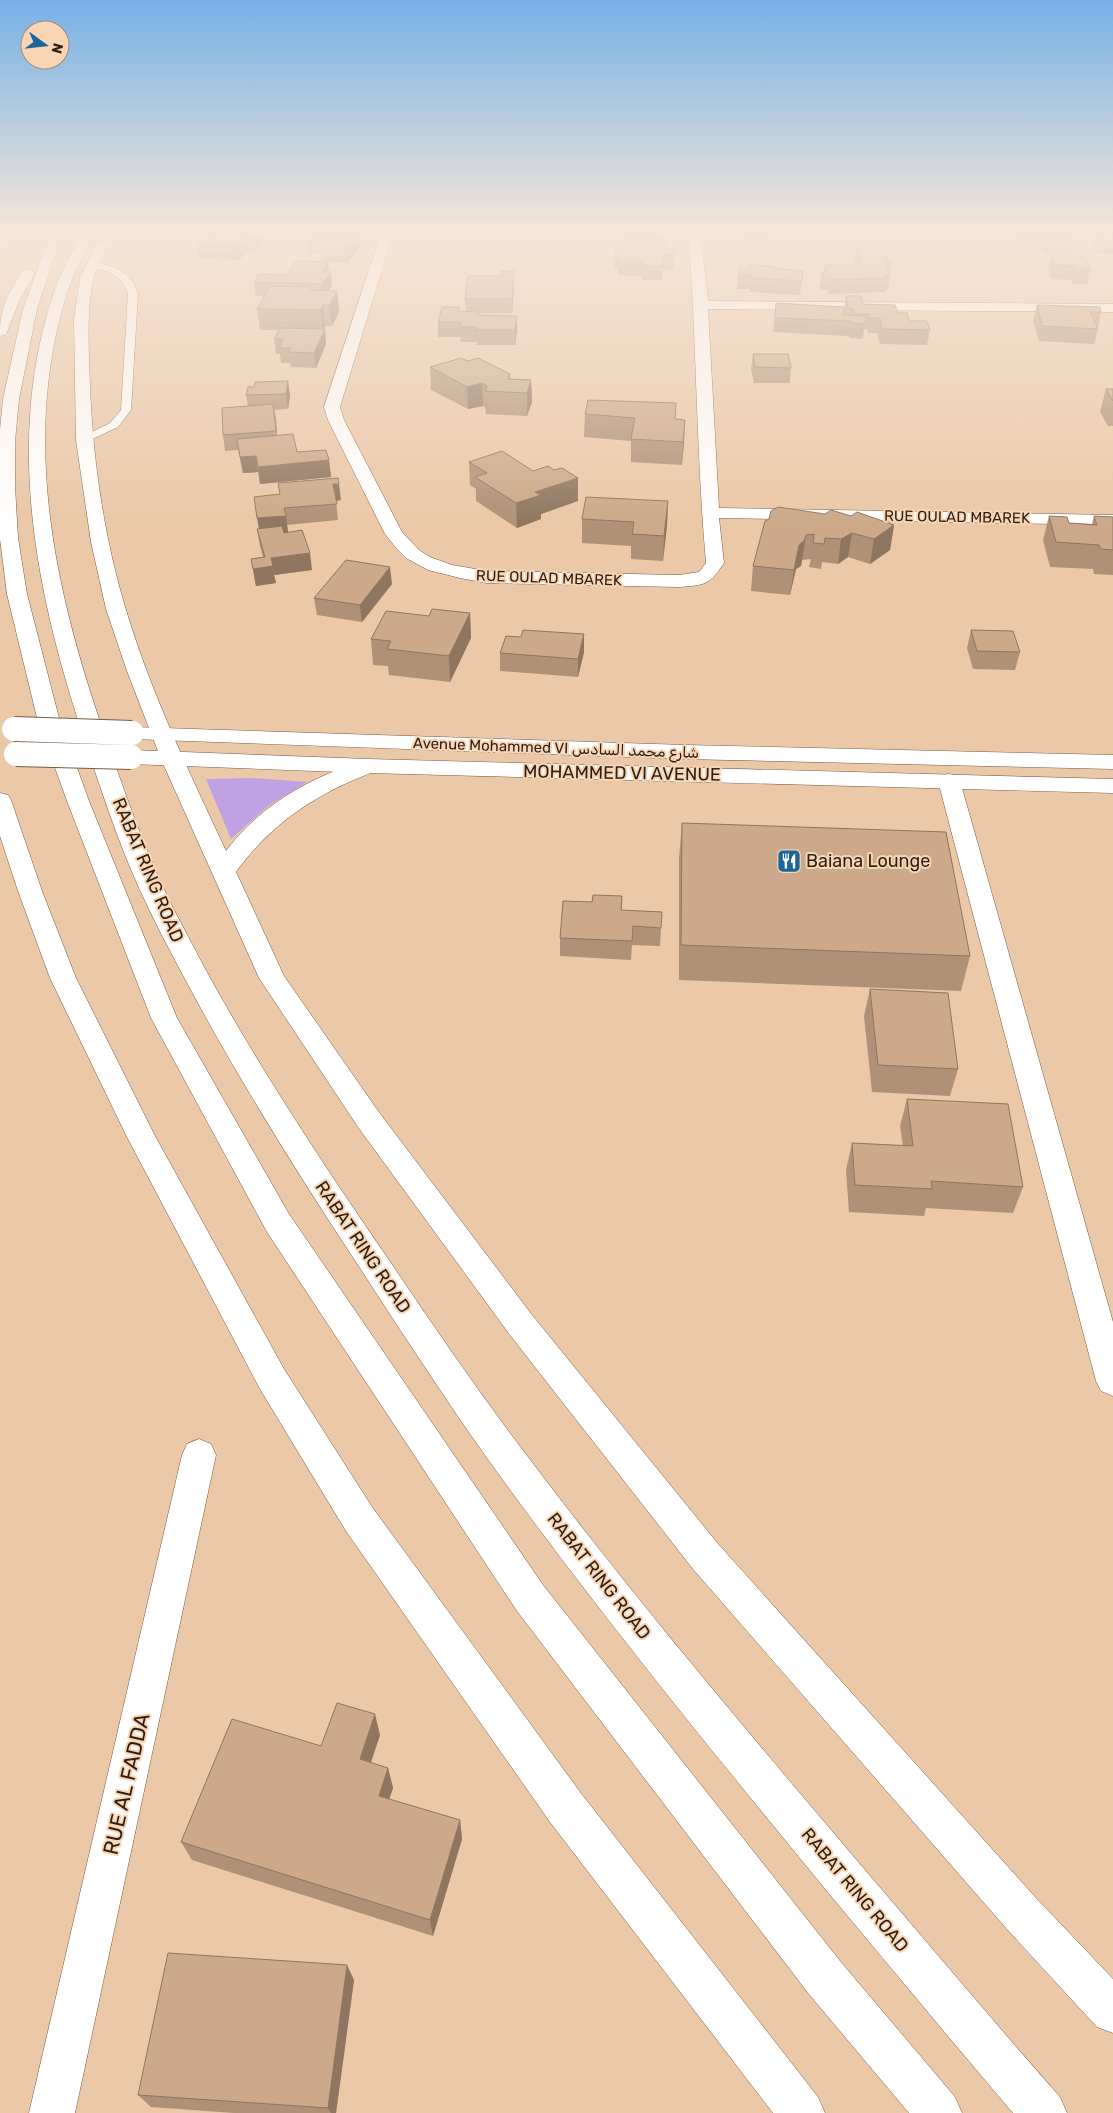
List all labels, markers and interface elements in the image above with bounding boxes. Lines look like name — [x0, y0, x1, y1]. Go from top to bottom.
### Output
north arrow — [20, 20, 70, 70]
text: N — [48, 41, 67, 55]
street label: RUE OULAD MBAREK — [884, 507, 1030, 527]
street label: RUE OULAD MBAREK — [476, 566, 622, 590]
street label: Avenue Mohammed VI شارع محمد السادس — [413, 734, 699, 764]
street label: MOHAMMED VI AVENUE — [523, 760, 721, 786]
street label: RABAT RING ROAD — [108, 794, 188, 946]
restaurant icon: Baiana Lounge — [776, 848, 802, 874]
place label: Baiana Lounge — [806, 850, 930, 872]
street label: RABAT RING ROAD — [311, 1177, 415, 1317]
street label: RABAT RING ROAD — [543, 1508, 655, 1644]
street label: RUE AL FADDA — [98, 1711, 154, 1857]
street label: RABAT RING ROAD — [797, 1824, 913, 1956]

